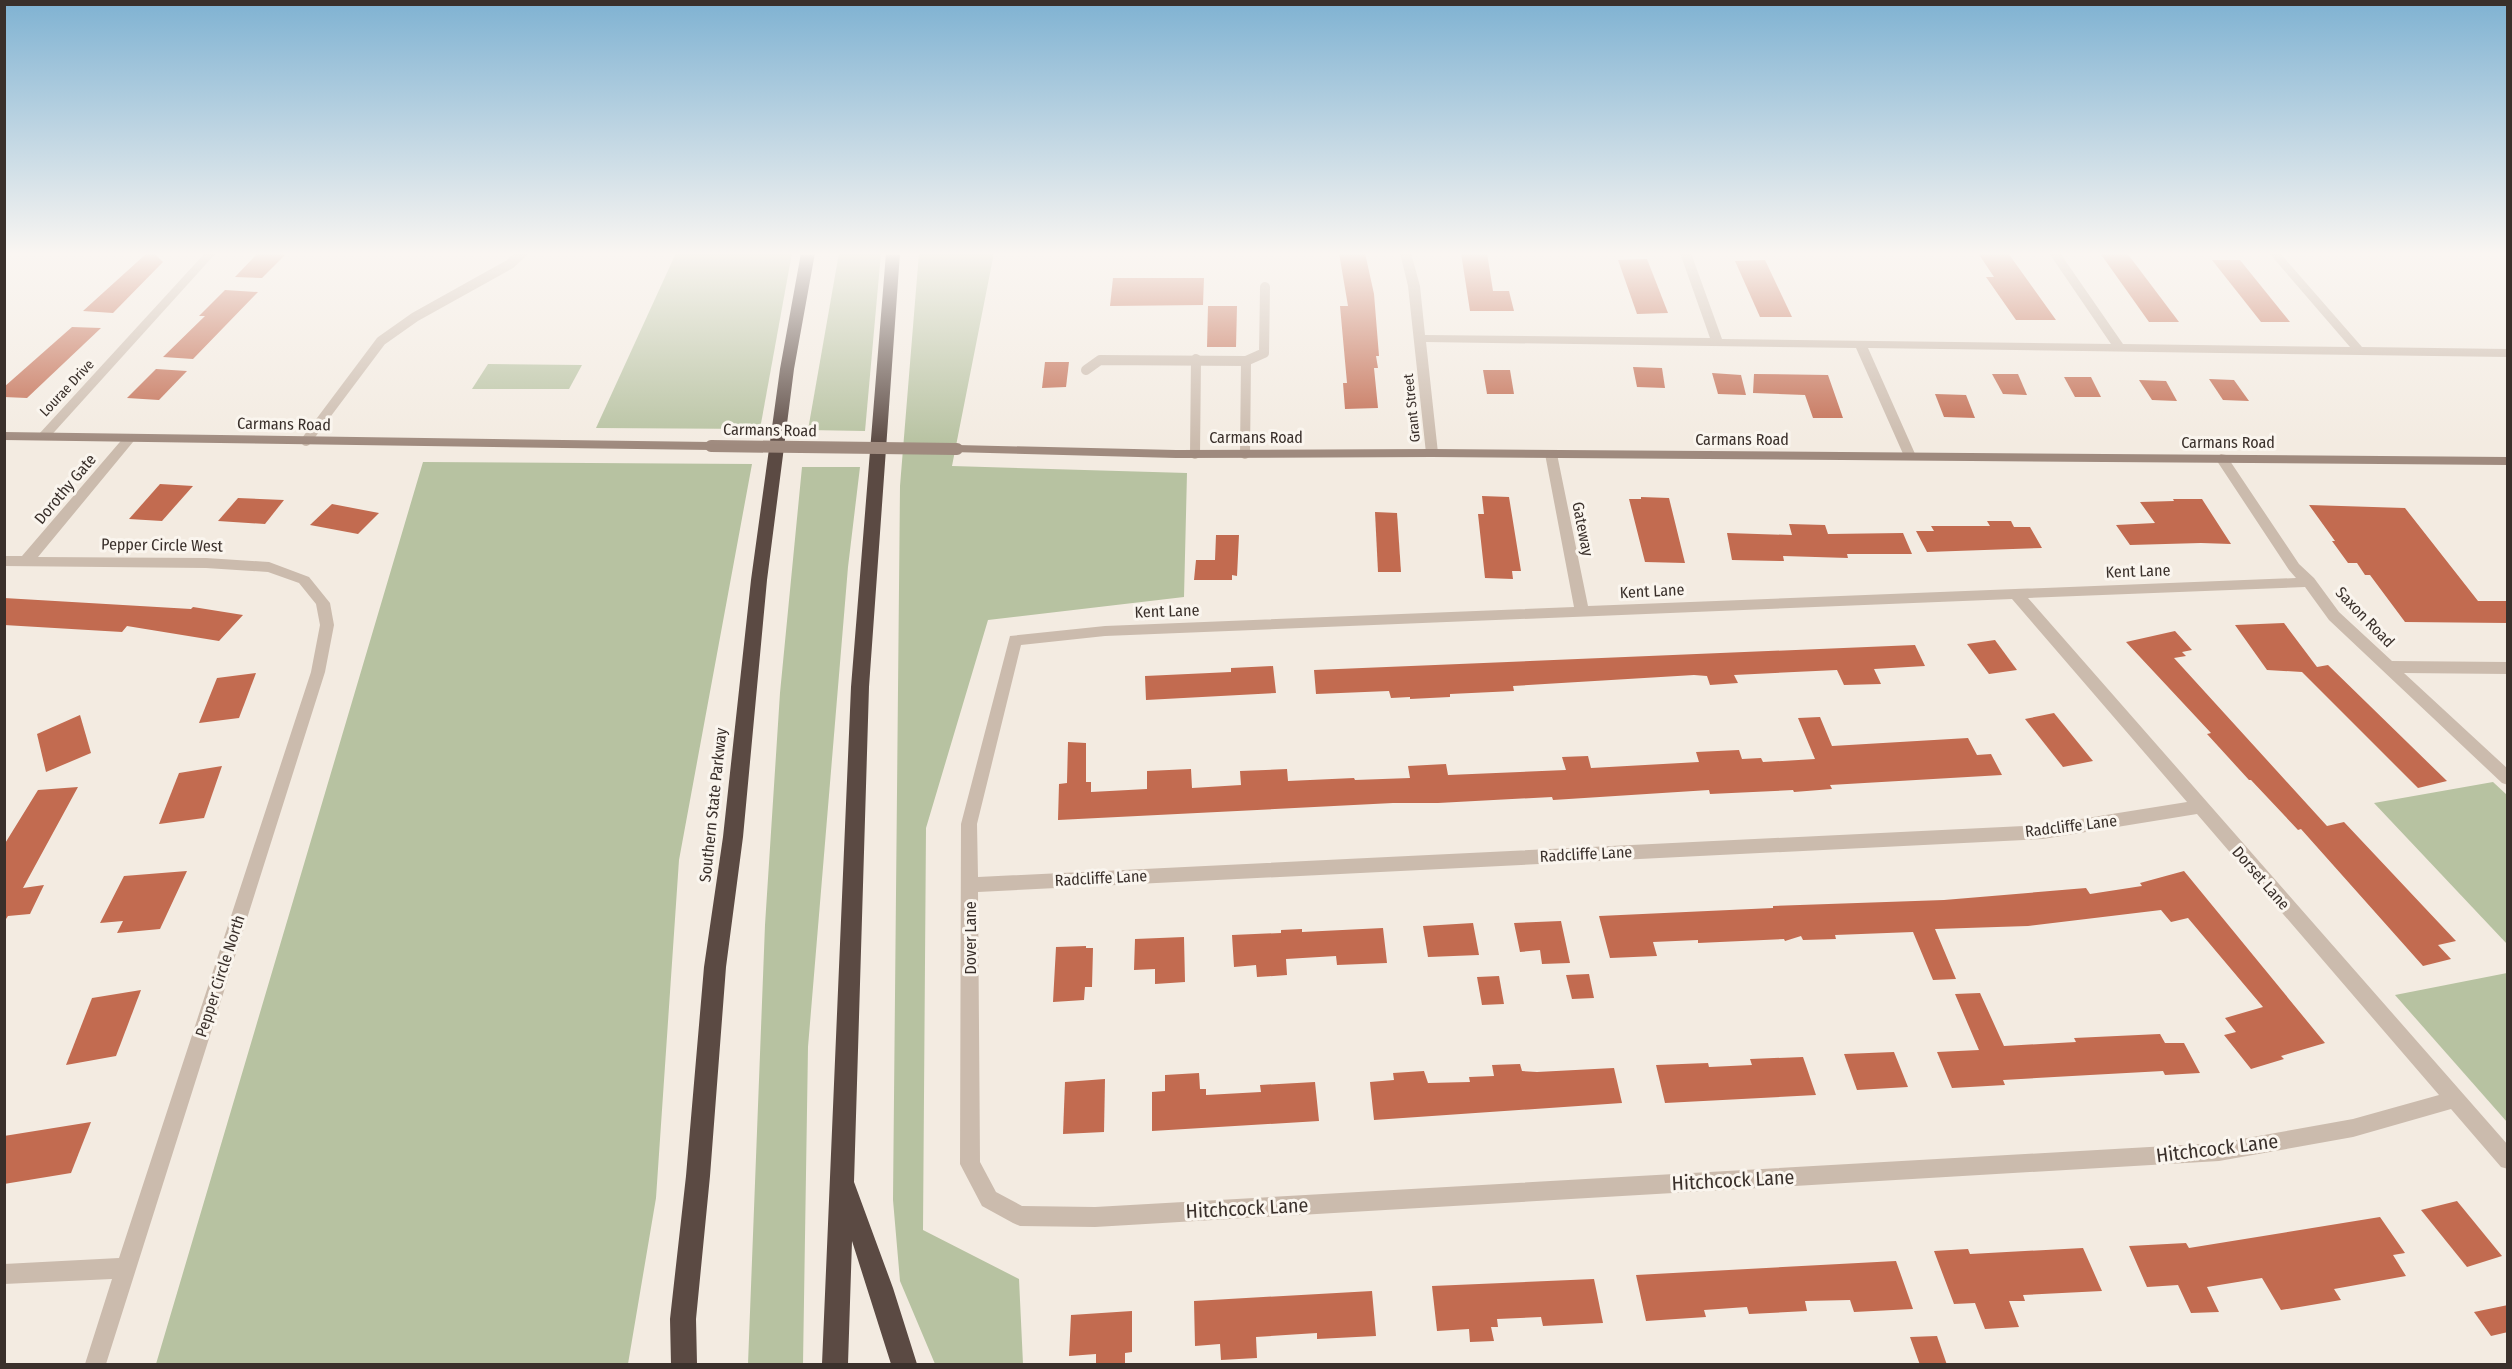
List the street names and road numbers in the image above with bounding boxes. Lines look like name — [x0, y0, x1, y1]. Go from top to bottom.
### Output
street label: Lourae Drive — [36, 356, 98, 420]
street label: Grant Street — [1400, 372, 1424, 443]
street label: Carmans Road — [237, 414, 331, 434]
street label: Carmans Road — [723, 420, 817, 440]
street label: Carmans Road — [1209, 428, 1303, 447]
street label: Carmans Road — [1695, 430, 1789, 449]
street label: Carmans Road — [2181, 433, 2275, 452]
street label: Dorothy Gate — [30, 450, 100, 528]
street label: Gateway — [1568, 500, 1598, 559]
street label: Pepper Circle West — [101, 534, 224, 556]
street label: Kent Lane — [2105, 560, 2171, 582]
street label: Kent Lane — [1619, 580, 1685, 602]
street label: Saxon Road — [2332, 583, 2398, 651]
street label: Kent Lane — [1134, 600, 1200, 622]
street label: Southern State Parkway — [695, 726, 731, 883]
street label: Radcliffe Lane — [2024, 811, 2118, 841]
street label: Radcliffe Lane — [1539, 842, 1633, 866]
street label: Dorset Lane — [2228, 842, 2294, 914]
street label: Radcliffe Lane — [1054, 866, 1148, 890]
street label: Dover Lane — [961, 901, 980, 975]
street label: Pepper Circle North — [191, 912, 249, 1040]
street label: Hitchcock Lane — [2155, 1129, 2279, 1167]
street label: Hitchcock Lane — [1671, 1165, 1795, 1195]
street label: Hitchcock Lane — [1185, 1193, 1309, 1223]

